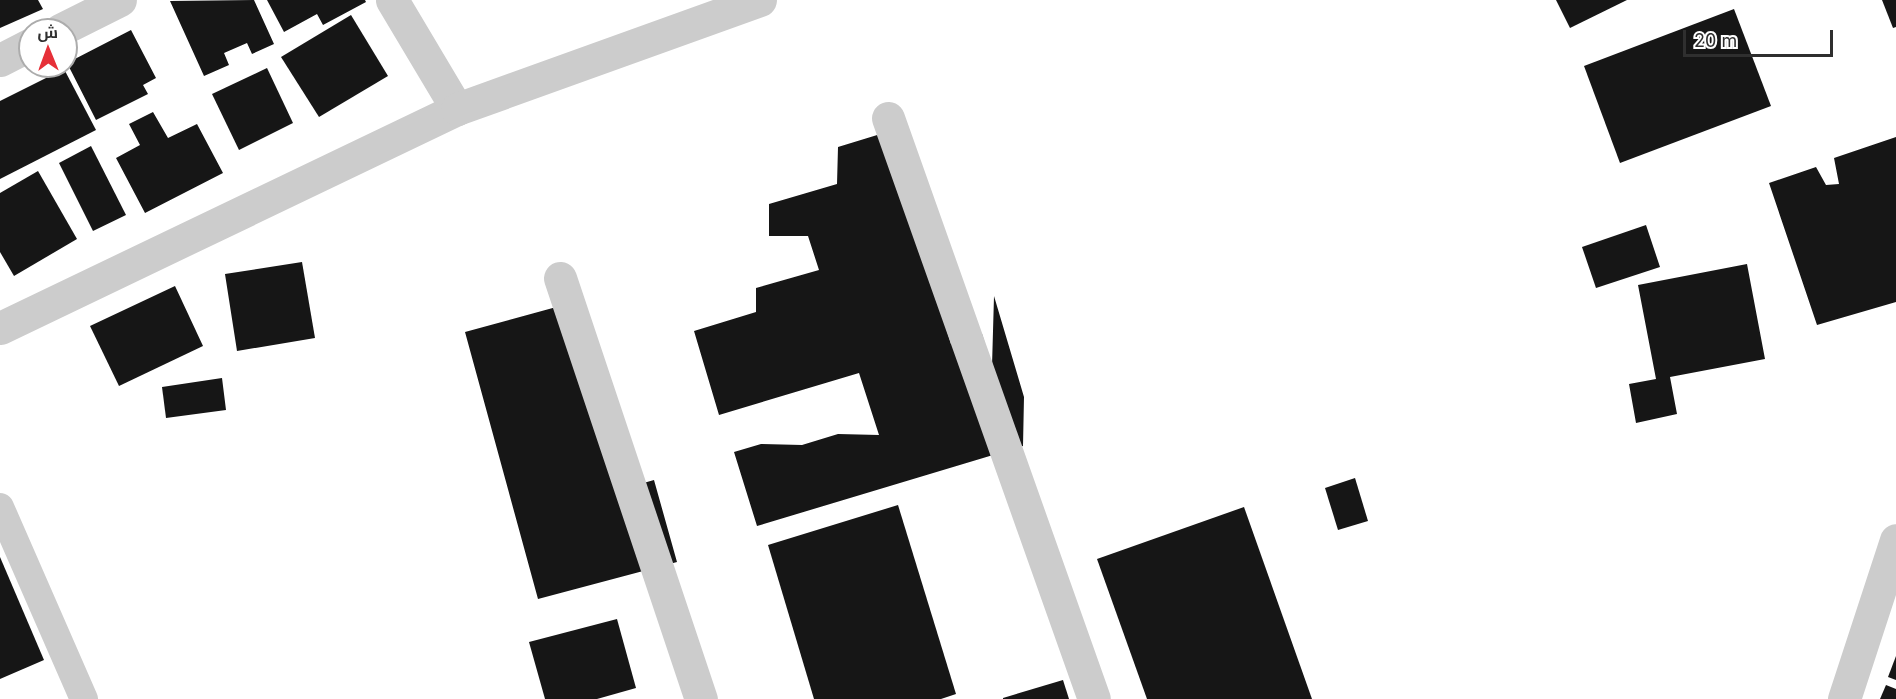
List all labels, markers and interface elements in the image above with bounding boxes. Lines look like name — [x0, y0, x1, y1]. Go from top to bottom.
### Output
north arrow — [18, 18, 78, 78]
scale bar — [1686, 18, 1836, 56]
text: ش — [37, 22, 58, 42]
text: 20 m — [1694, 30, 1737, 51]

